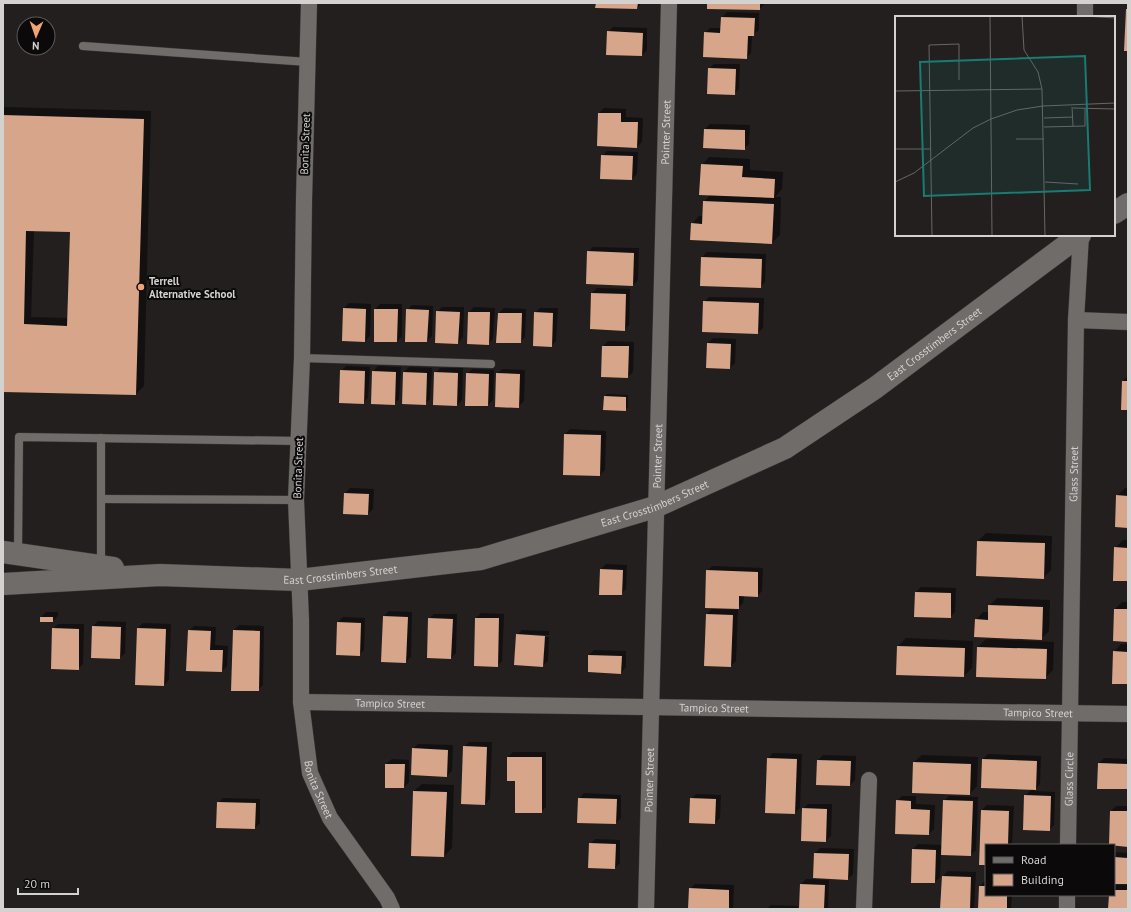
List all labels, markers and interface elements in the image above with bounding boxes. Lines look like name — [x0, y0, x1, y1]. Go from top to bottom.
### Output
north arrow — [16, 16, 56, 56]
inset map — [895, 16, 1115, 236]
text: N — [32, 39, 40, 53]
street label: Pointer Street — [658, 99, 674, 165]
street label: Bonita Street — [297, 113, 313, 175]
place label: Terrell Alternative School — [149, 274, 236, 301]
marker: Terrell Alternative School — [136, 282, 146, 292]
street label: East Crosstimbers Street — [884, 304, 984, 384]
street label: Pointer Street — [650, 423, 665, 489]
street label: Bonita Street — [290, 437, 306, 499]
street label: Glass Street — [1066, 446, 1081, 502]
street label: East Crosstimbers Street — [599, 477, 711, 530]
street label: East Crosstimbers Street — [283, 562, 398, 587]
street label: Tampico Street — [355, 696, 425, 711]
street label: Tampico Street — [679, 700, 749, 716]
street label: Tampico Street — [1003, 705, 1073, 720]
street label: Pointer Street — [641, 747, 657, 813]
street label: Glass Circle — [1062, 751, 1076, 806]
street label: Bonita Street — [301, 760, 336, 821]
legend — [985, 844, 1115, 896]
text: Road — [1021, 852, 1046, 867]
scale bar — [18, 870, 78, 896]
text: Building — [1021, 872, 1064, 887]
text: 20 m — [24, 876, 50, 891]

